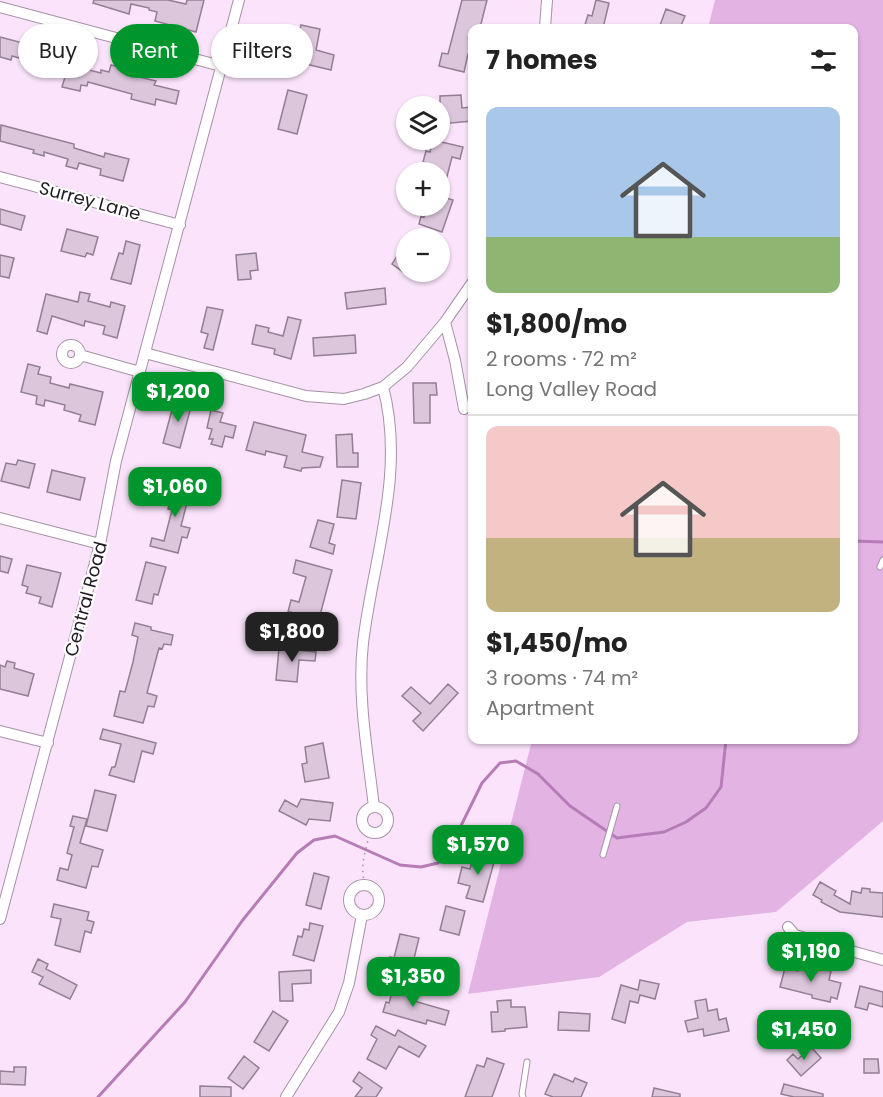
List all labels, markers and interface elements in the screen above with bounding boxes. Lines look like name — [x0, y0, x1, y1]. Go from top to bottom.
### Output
chip: Buy — [18, 24, 98, 78]
chip: Rent — [110, 24, 199, 78]
chip: Filters — [211, 24, 313, 78]
text: 7 homes — [486, 42, 598, 78]
icon: filters — [807, 44, 840, 77]
map controls — [396, 96, 450, 282]
button: layers — [396, 96, 450, 150]
icon: home — [609, 146, 717, 254]
button: + — [396, 162, 450, 216]
street label: Surrey Lane — [37, 175, 144, 226]
button: − — [396, 228, 450, 282]
text: $1,800/mo — [486, 306, 627, 342]
text: 2 rooms · 72 m² — [486, 345, 637, 373]
pin: $1,200 — [129, 372, 227, 423]
text: Long Valley Road — [486, 375, 657, 403]
text: $1,200 — [146, 377, 210, 405]
icon: home — [609, 465, 717, 573]
pin: $1,060 — [126, 467, 224, 518]
text: $1,060 — [142, 472, 208, 500]
street label: Central Road — [58, 539, 113, 659]
pin: $1,800 — [243, 612, 341, 663]
text: $1,800 — [259, 617, 325, 645]
text: $1,450/mo — [486, 625, 628, 661]
text: 3 rooms · 74 m² — [486, 664, 638, 692]
text: Apartment — [486, 694, 594, 722]
pin: $1,570 — [429, 825, 527, 876]
text: $1,570 — [446, 830, 510, 858]
pin: $1,190 — [762, 932, 860, 983]
text: $1,190 — [781, 937, 841, 965]
pin: $1,350 — [364, 957, 462, 1008]
text: $1,350 — [381, 962, 445, 990]
pin: $1,450 — [755, 1010, 853, 1061]
text: $1,450 — [771, 1015, 837, 1043]

